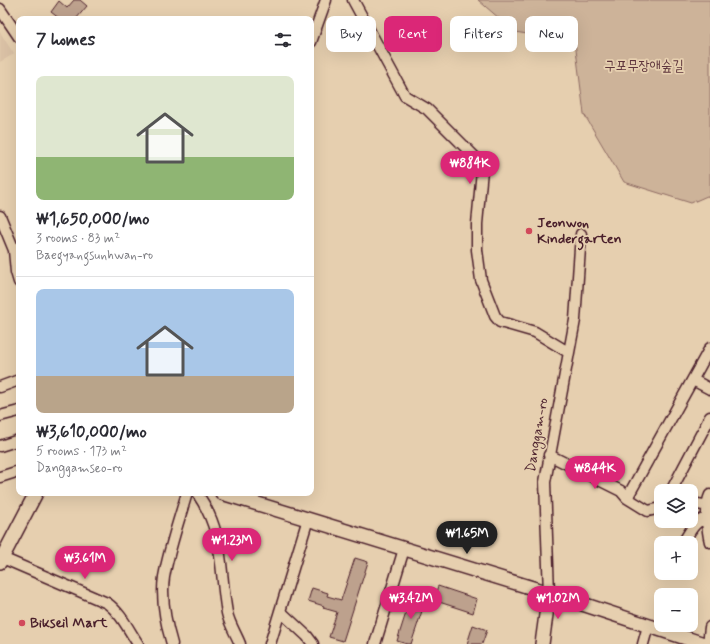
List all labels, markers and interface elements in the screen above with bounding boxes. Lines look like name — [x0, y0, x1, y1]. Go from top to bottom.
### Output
chip: Buy — [326, 16, 376, 52]
chip: Rent — [384, 16, 442, 52]
chip: Filters — [450, 16, 517, 52]
chip: New — [525, 16, 578, 52]
text: 7 homes — [36, 29, 95, 51]
icon: filters — [272, 29, 294, 51]
park label: 구포무장애숲길 — [605, 57, 684, 75]
icon: home — [129, 102, 201, 174]
pin: ₩884K — [442, 151, 498, 185]
text: ₩884K — [450, 155, 490, 172]
text: ₩1,650,000/mo — [36, 208, 150, 230]
place label: Jeonwon Kindergarten — [537, 214, 622, 251]
marker: Jeonwon Kindergarten — [524, 226, 534, 236]
text: 3 rooms · 83 m² — [36, 230, 120, 247]
text: Baegyangsunhwan-ro — [36, 247, 153, 264]
icon: home — [129, 315, 201, 387]
street label: Danggam-ro — [522, 396, 553, 474]
text: ₩3,610,000/mo — [36, 421, 147, 443]
text: 5 rooms · 173 m² — [36, 443, 127, 460]
pin: ₩844K — [567, 456, 623, 490]
text: Danggamseo-ro — [36, 460, 123, 477]
text: ₩844K — [574, 460, 616, 477]
map controls — [654, 484, 698, 632]
button: layers — [654, 484, 698, 528]
pin: ₩1.65M — [434, 521, 500, 555]
text: ₩1.65M — [445, 525, 489, 542]
pin: ₩1.23M — [199, 528, 265, 562]
text: ₩1.23M — [211, 532, 253, 549]
button: + — [654, 536, 698, 580]
pin: ₩3.61M — [52, 546, 118, 580]
text: ₩3.61M — [64, 550, 106, 567]
pin: ₩3.42M — [378, 586, 444, 620]
pin: ₩1.02M — [525, 586, 591, 620]
button: − — [654, 588, 698, 632]
text: ₩3.42M — [389, 590, 433, 607]
text: ₩1.02M — [536, 590, 580, 607]
place label: Bikseil Mart — [30, 614, 108, 632]
marker: Bikseil Mart — [17, 618, 27, 628]

